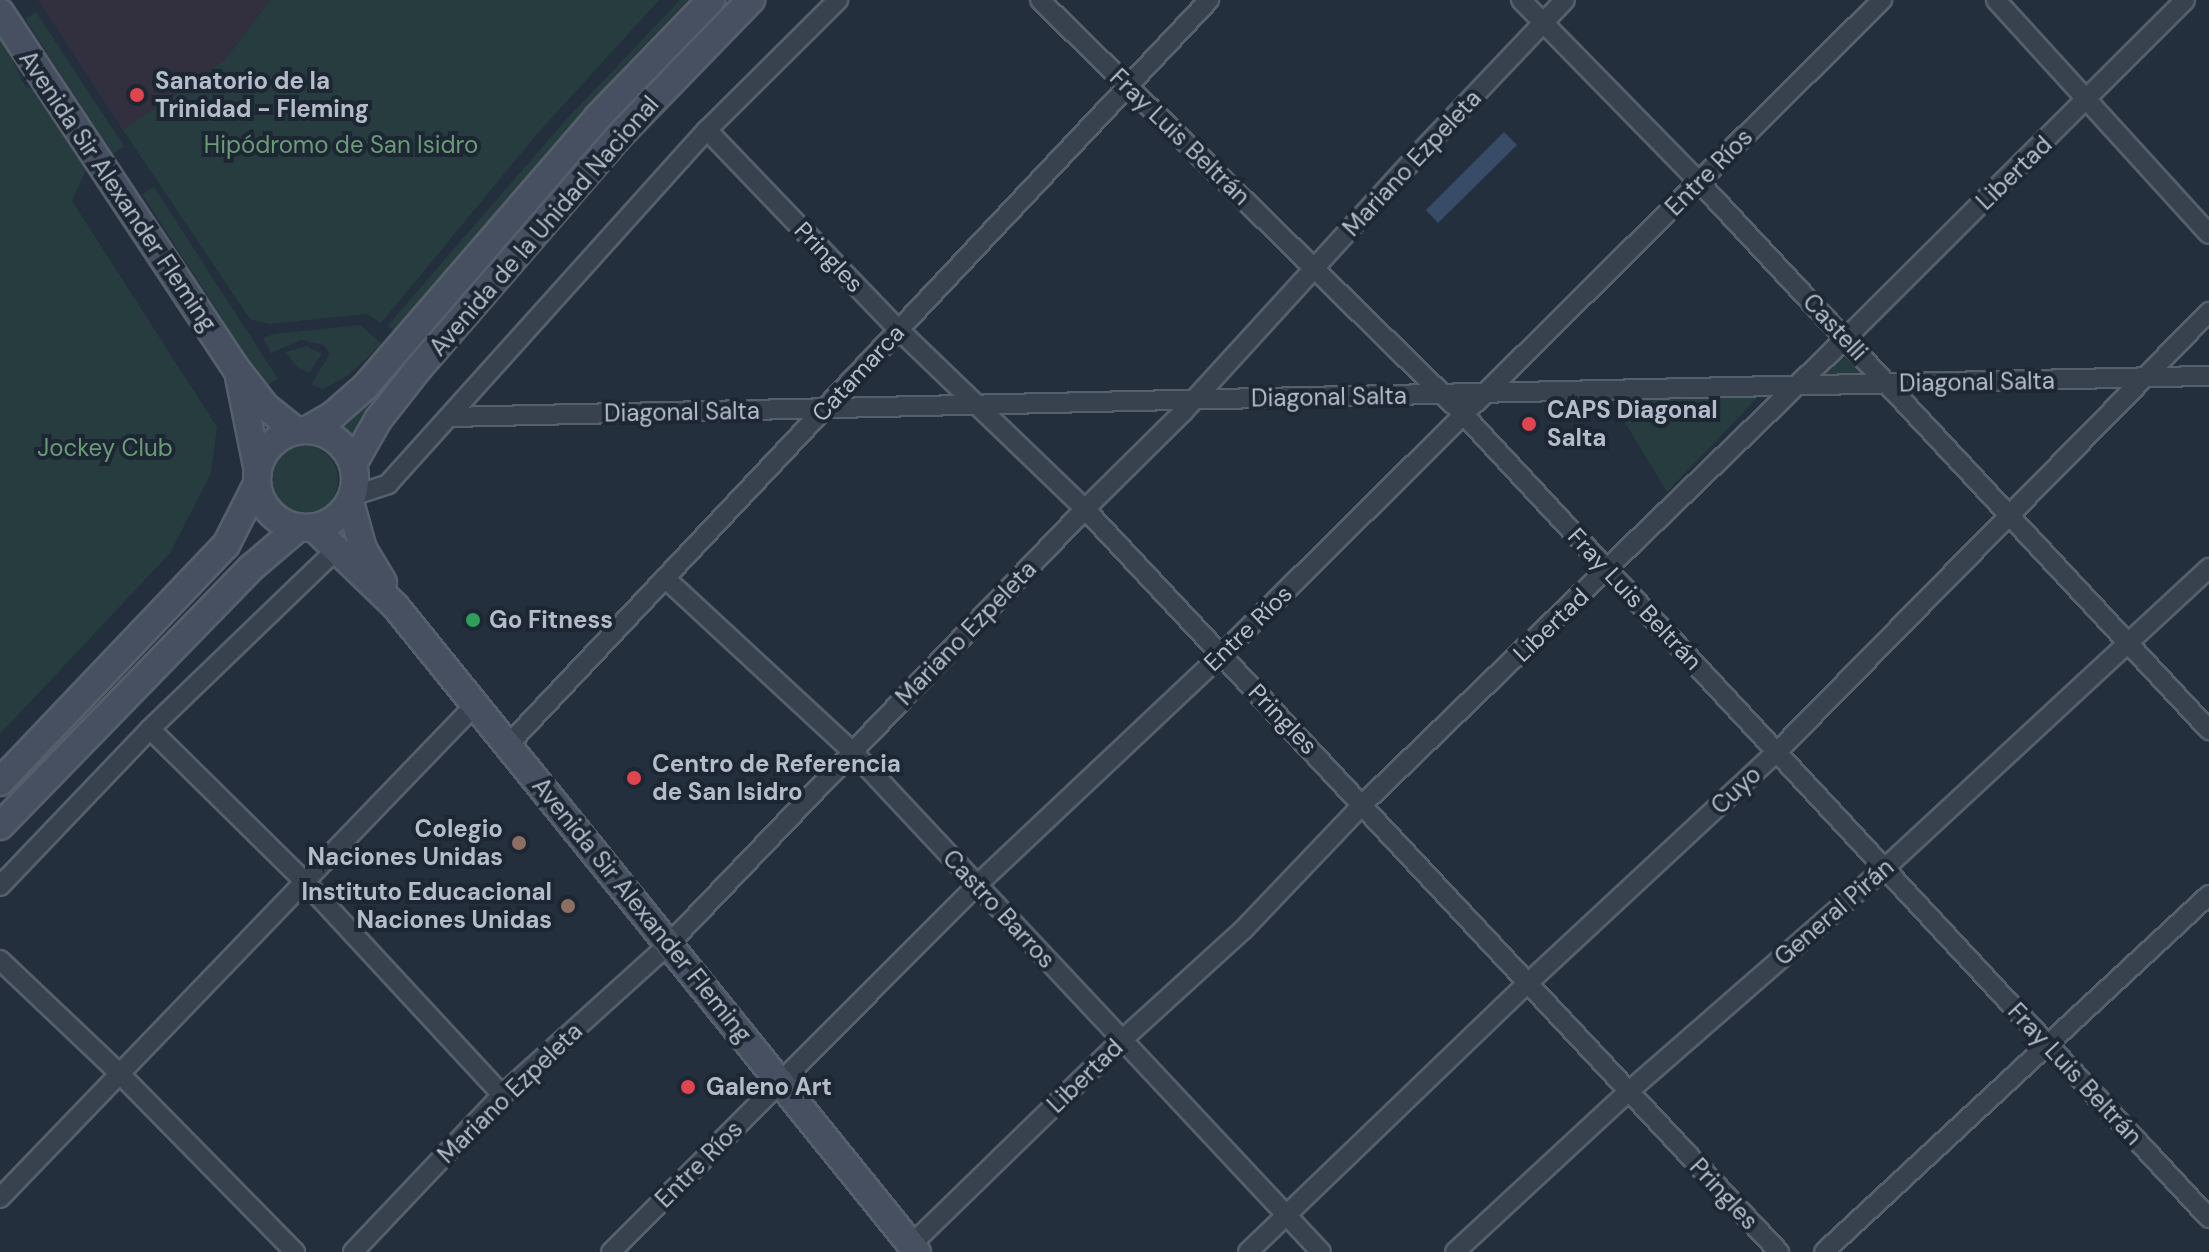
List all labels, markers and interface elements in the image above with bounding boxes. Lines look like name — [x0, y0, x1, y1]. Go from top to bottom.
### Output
street label: Avenida Sir Alexander Fleming — [13, 45, 223, 337]
street label: Fray Luis Beltrán — [1104, 63, 1256, 211]
place label: Sanatorio de la Trinidad - Fleming — [155, 67, 369, 123]
marker: Sanatorio de la Trinidad - Fleming — [126, 84, 148, 106]
street label: Mariano Ezpeleta — [1337, 84, 1487, 242]
street label: Avenida de la Unidad Nacional — [423, 90, 665, 362]
street label: Entre Ríos — [1660, 123, 1758, 221]
street label: Libertad — [1970, 130, 2058, 216]
park label: Hipódromo de San Isidro — [204, 131, 478, 159]
street label: Pringles — [789, 216, 869, 298]
street label: Castelli — [1797, 288, 1873, 366]
street label: Catamarca — [806, 319, 910, 427]
street label: Diagonal Salta — [1899, 366, 2055, 398]
street label: Diagonal Salta — [1251, 381, 1407, 413]
street label: Diagonal Salta — [604, 396, 760, 428]
place label: CAPS Diagonal Salta — [1547, 396, 1718, 452]
marker: CAPS Diagonal Salta — [1518, 413, 1540, 435]
park label: Jockey Club — [37, 434, 173, 462]
street label: Fray Luis Beltrán — [1562, 522, 1708, 676]
street label: Mariano Ezpeleta — [890, 555, 1042, 711]
street label: Entre Ríos — [1198, 579, 1298, 677]
street label: Libertad — [1507, 582, 1595, 668]
place label: Go Fitness — [489, 606, 613, 634]
marker: Go Fitness — [464, 611, 482, 629]
street label: Pringles — [1243, 678, 1323, 760]
place label: Centro de Referencia de San Isidro — [652, 750, 901, 806]
street label: Cuyo — [1705, 760, 1767, 820]
marker: Centro de Referencia de San Isidro — [623, 767, 645, 789]
street label: Avenida Sir Alexander Fleming — [526, 772, 758, 1048]
place label: Colegio Naciones Unidas — [308, 815, 503, 871]
marker: Colegio Naciones Unidas — [510, 834, 528, 852]
street label: Castro Barros — [937, 844, 1061, 974]
street label: General Pirán — [1769, 852, 1899, 972]
place label: Instituto Educacional Naciones Unidas — [302, 878, 552, 934]
marker: Instituto Educacional Naciones Unidas — [559, 897, 577, 915]
street label: Fray Luis Beltrán — [2002, 997, 2148, 1151]
street label: Mariano Ezpeleta — [432, 1017, 588, 1169]
street label: Libertad — [1041, 1033, 1129, 1119]
place label: Galeno Art — [706, 1073, 832, 1101]
marker: Galeno Art — [677, 1076, 699, 1098]
street label: Entre Ríos — [650, 1115, 748, 1213]
street label: Pringles — [1684, 1152, 1764, 1236]

